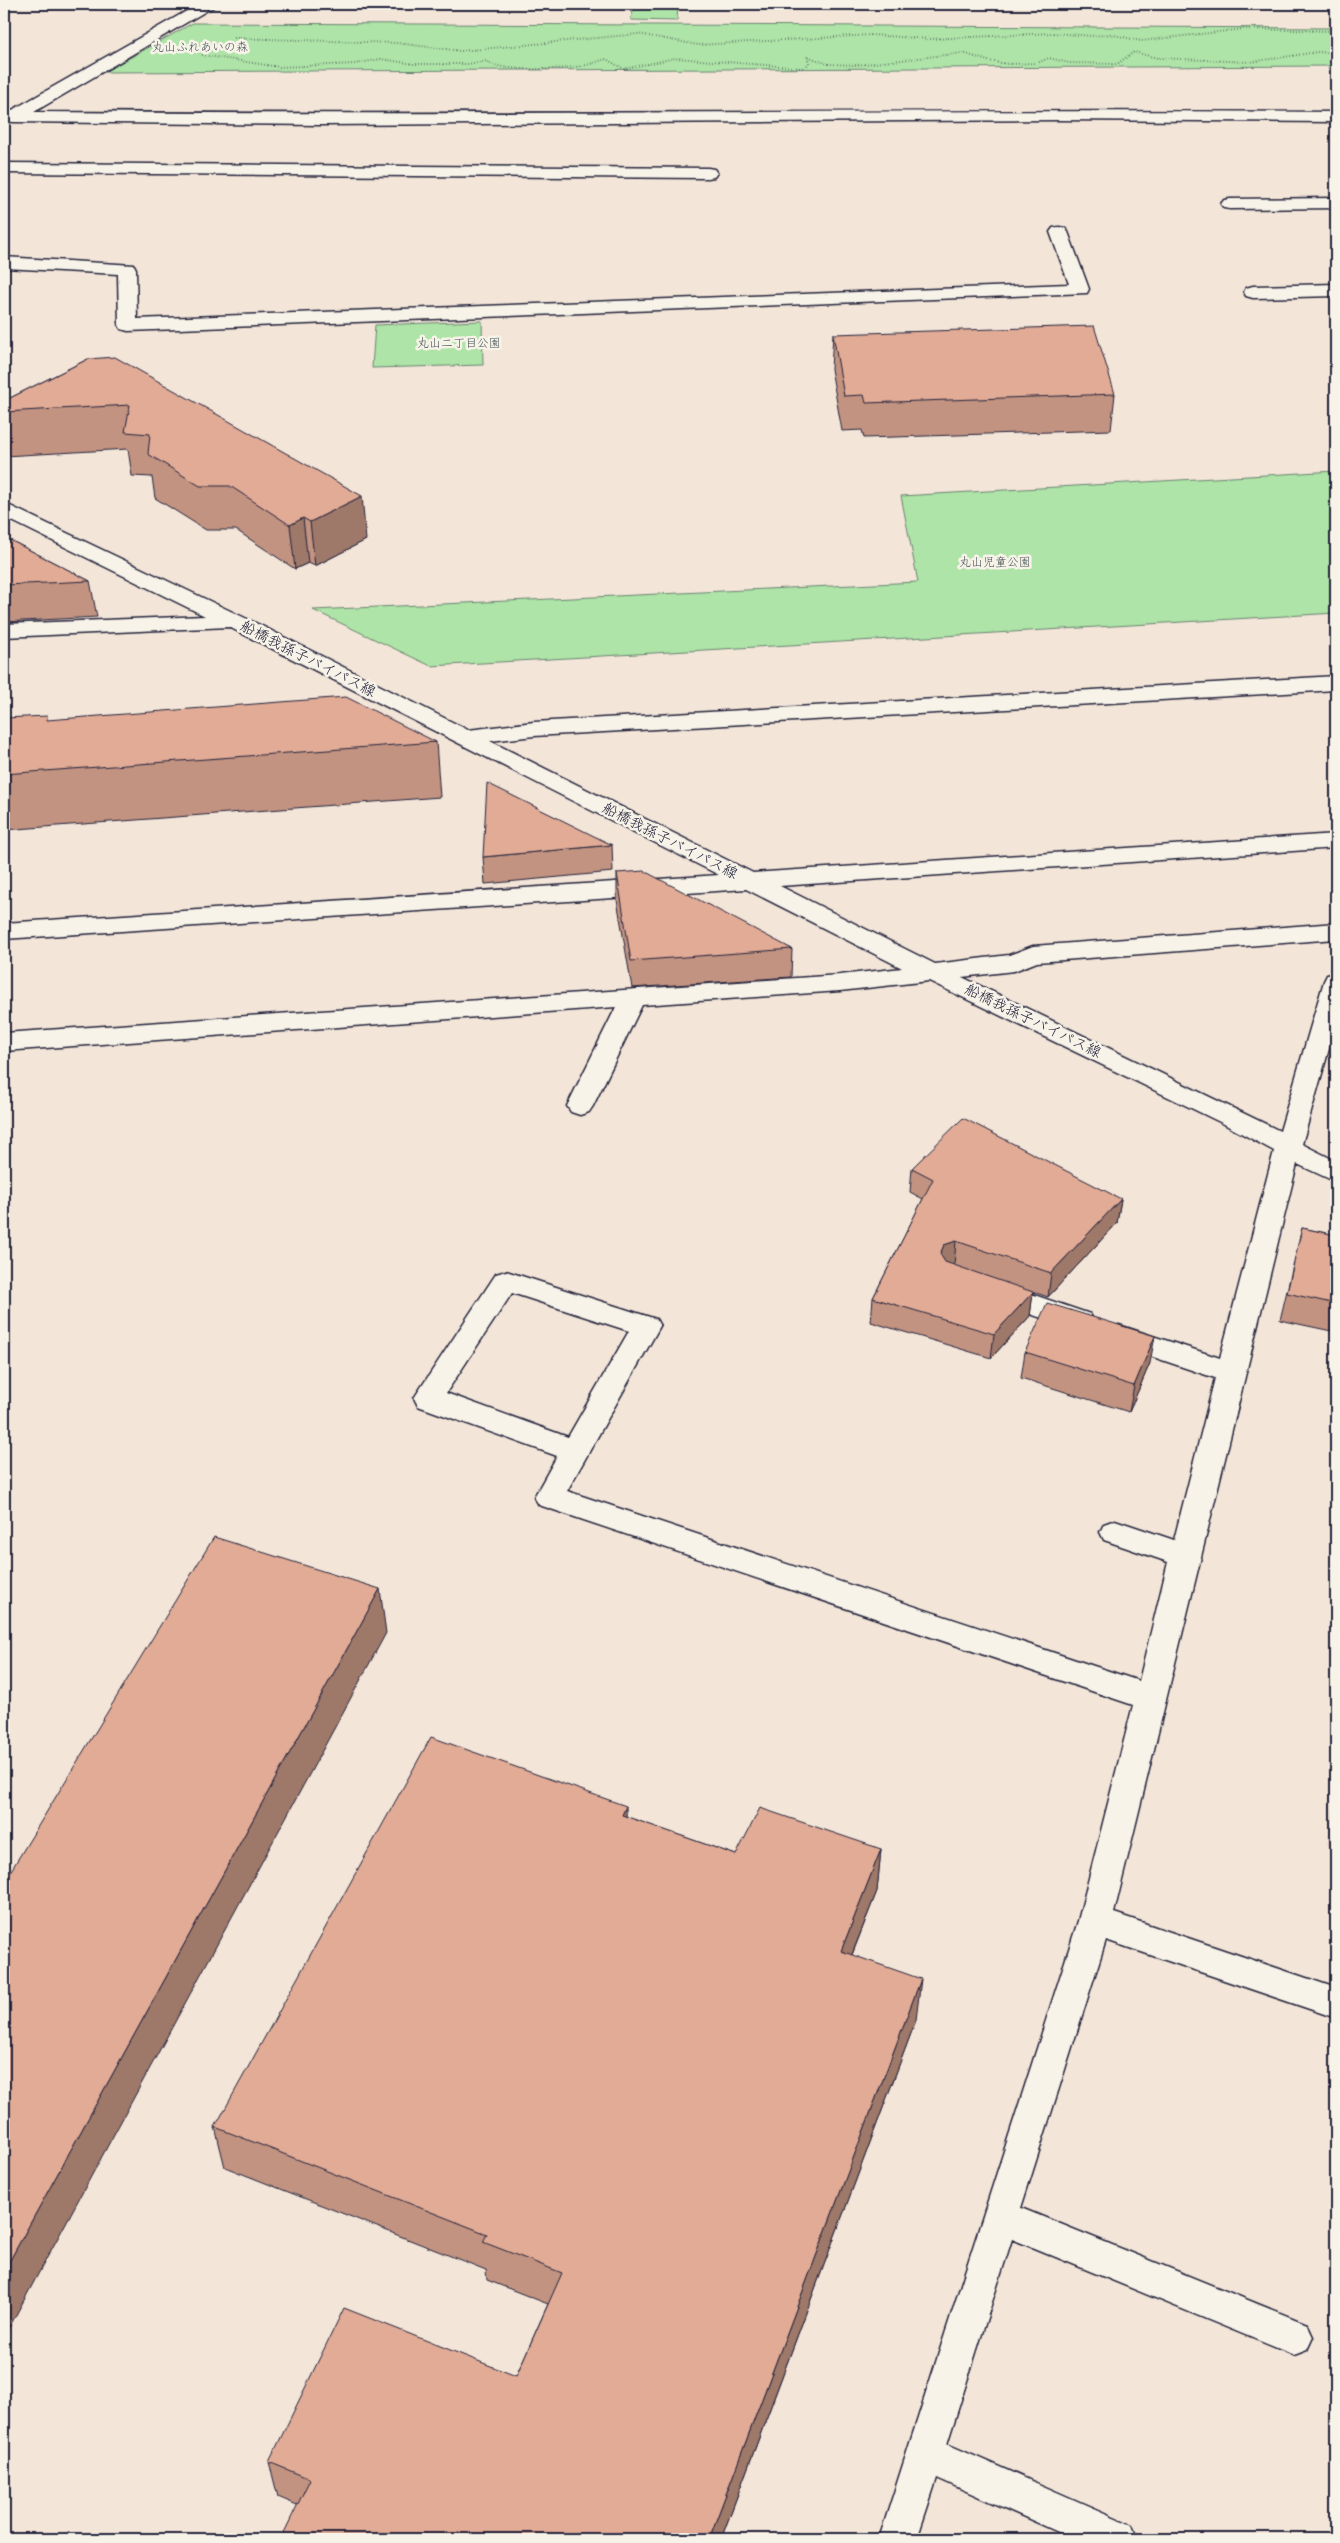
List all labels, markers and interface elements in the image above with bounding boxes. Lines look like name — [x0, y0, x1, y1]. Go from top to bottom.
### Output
park label: 丸山ふれあいの森 — [152, 40, 248, 55]
park label: 丸山二丁目公園 — [417, 336, 501, 351]
park label: 丸山児童公園 — [959, 555, 1031, 570]
street label: 船橋我孫子バイパス線 — [237, 617, 379, 701]
street label: 船橋我孫子バイパス線 — [599, 799, 741, 883]
street label: 船橋我孫子バイパス線 — [962, 980, 1104, 1062]

